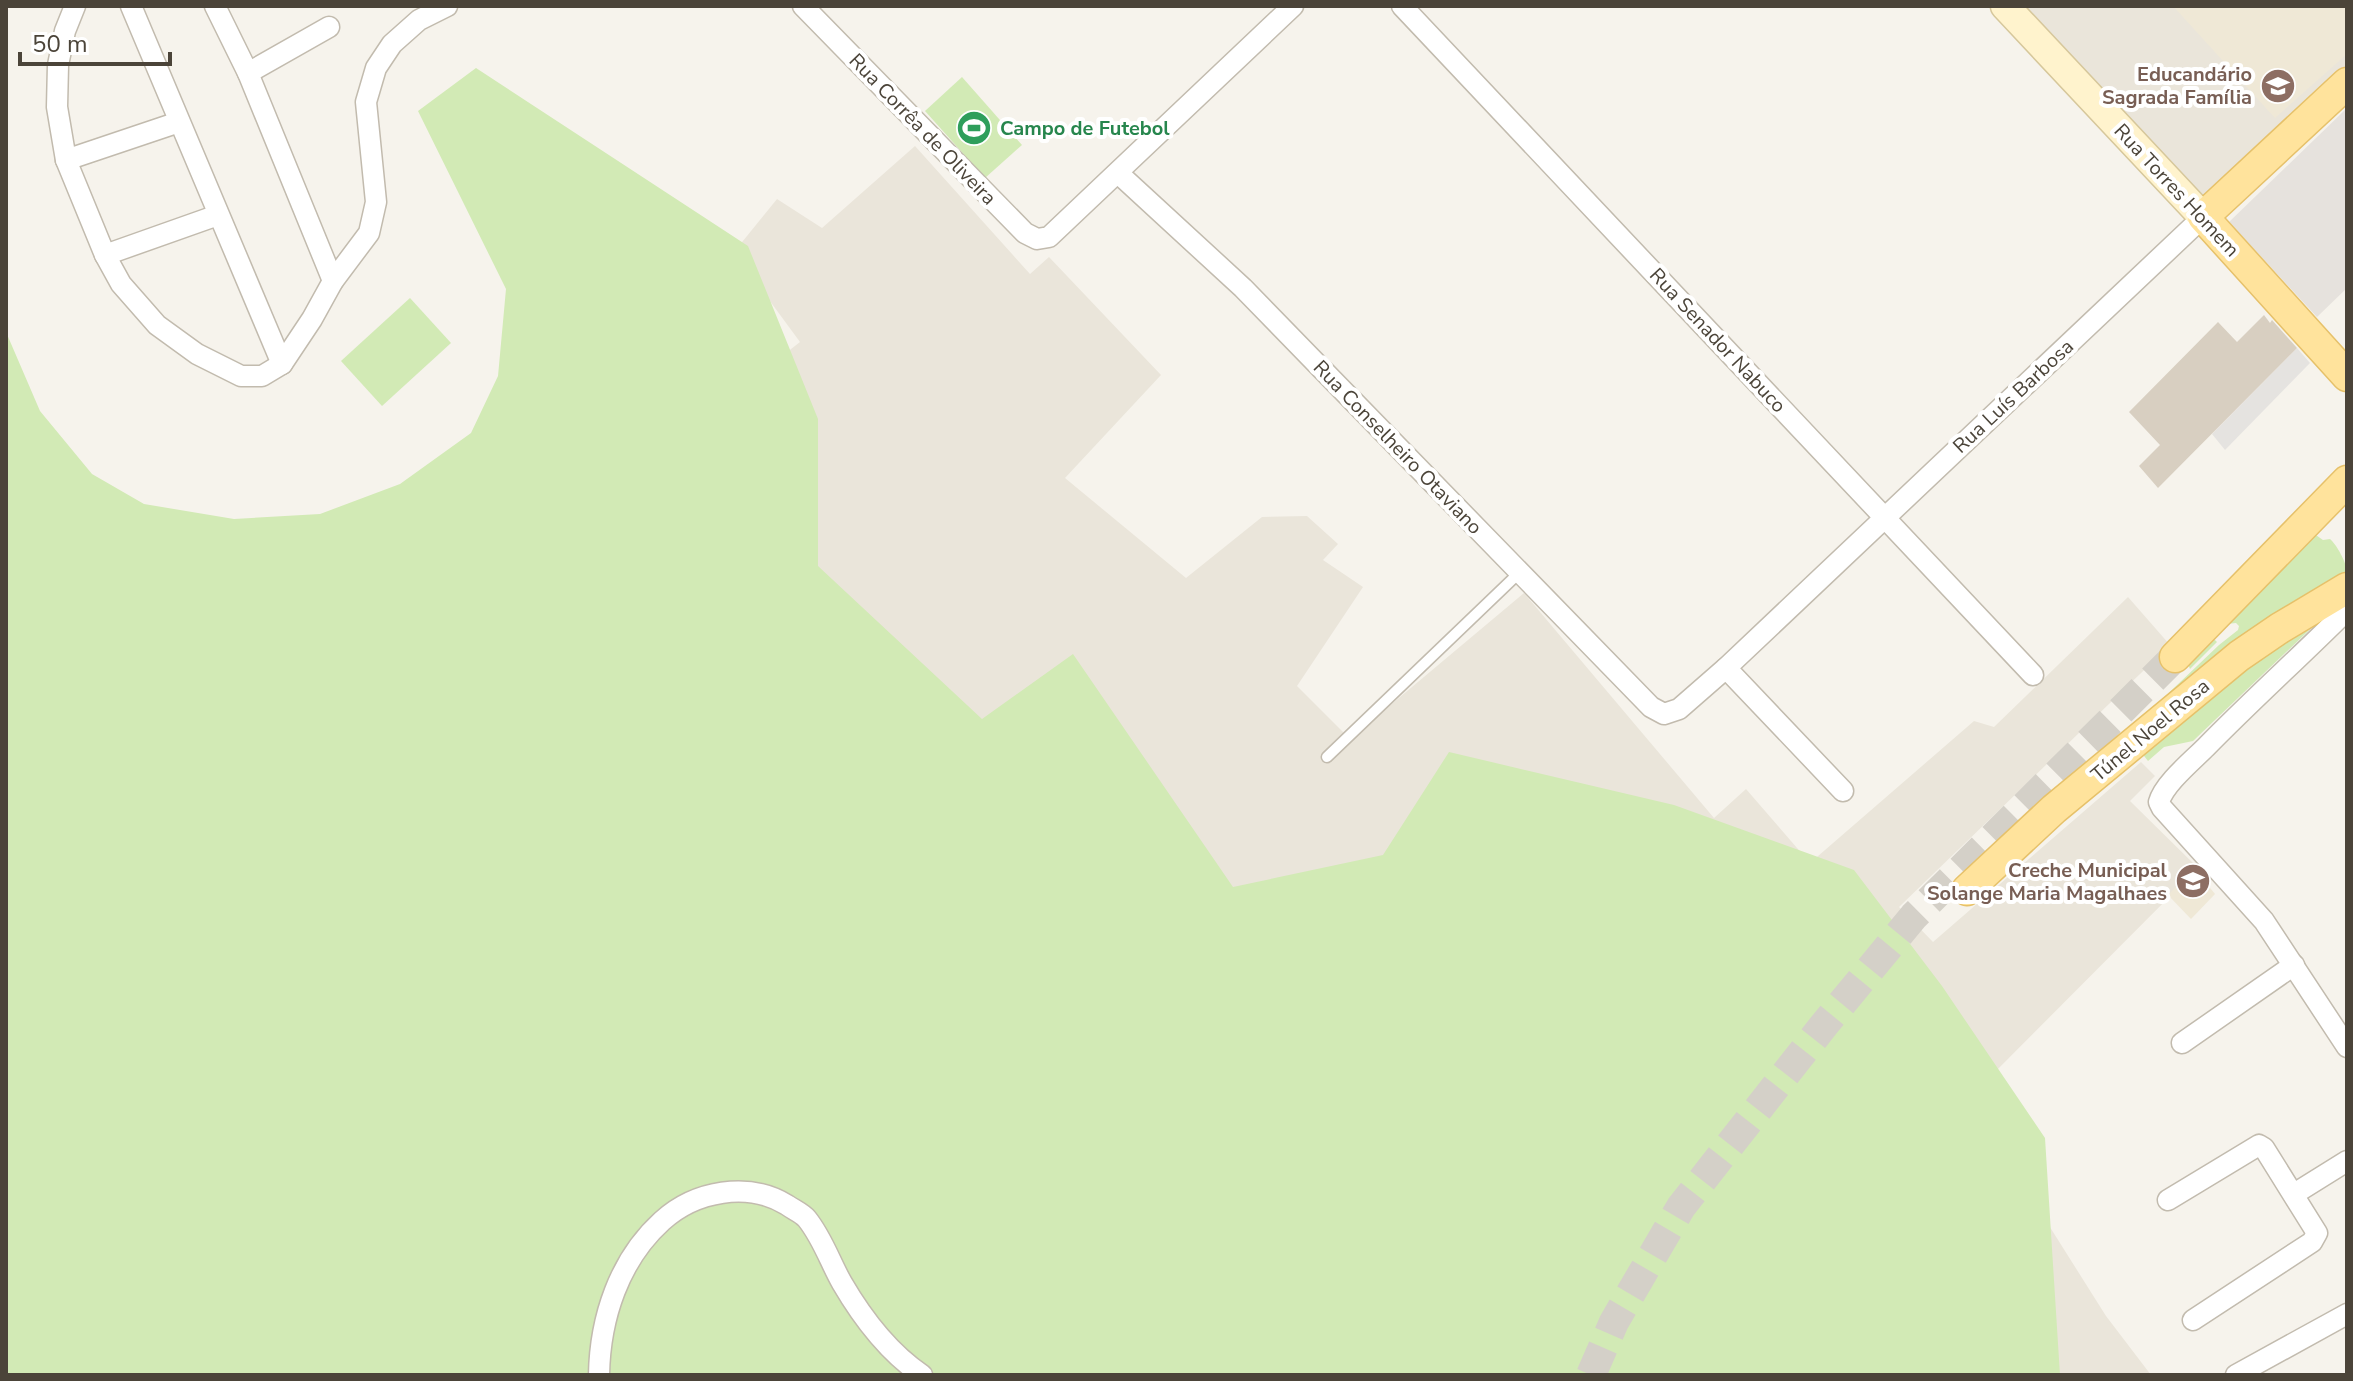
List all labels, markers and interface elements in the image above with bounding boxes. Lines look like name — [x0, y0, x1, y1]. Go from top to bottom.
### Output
scale bar — [20, 16, 170, 66]
text: 50 m — [32, 28, 88, 60]
street label: Rua Corrêa de Oliveira — [843, 48, 1002, 211]
place label: Educandário Sagrada Família — [2102, 61, 2252, 111]
school or university icon: Educandário Sagrada Família — [2259, 67, 2297, 105]
sports icon: Campo de Futebol — [955, 109, 993, 147]
place label: Campo de Futebol — [1000, 115, 1170, 142]
street label: Rua Torres Homem — [2108, 118, 2245, 263]
street label: Rua Senador Nabuco — [1643, 262, 1792, 419]
street label: Rua Luís Barbosa — [1947, 333, 2080, 459]
street label: Rua Conselheiro Otaviano — [1307, 354, 1488, 540]
street label: Túnel Noel Rosa — [2085, 673, 2215, 788]
place label: Creche Municipal Solange Maria Magalhaes — [1927, 857, 2168, 907]
school or university icon: Creche Municipal Solange Maria Magalhaes — [2174, 862, 2212, 900]

